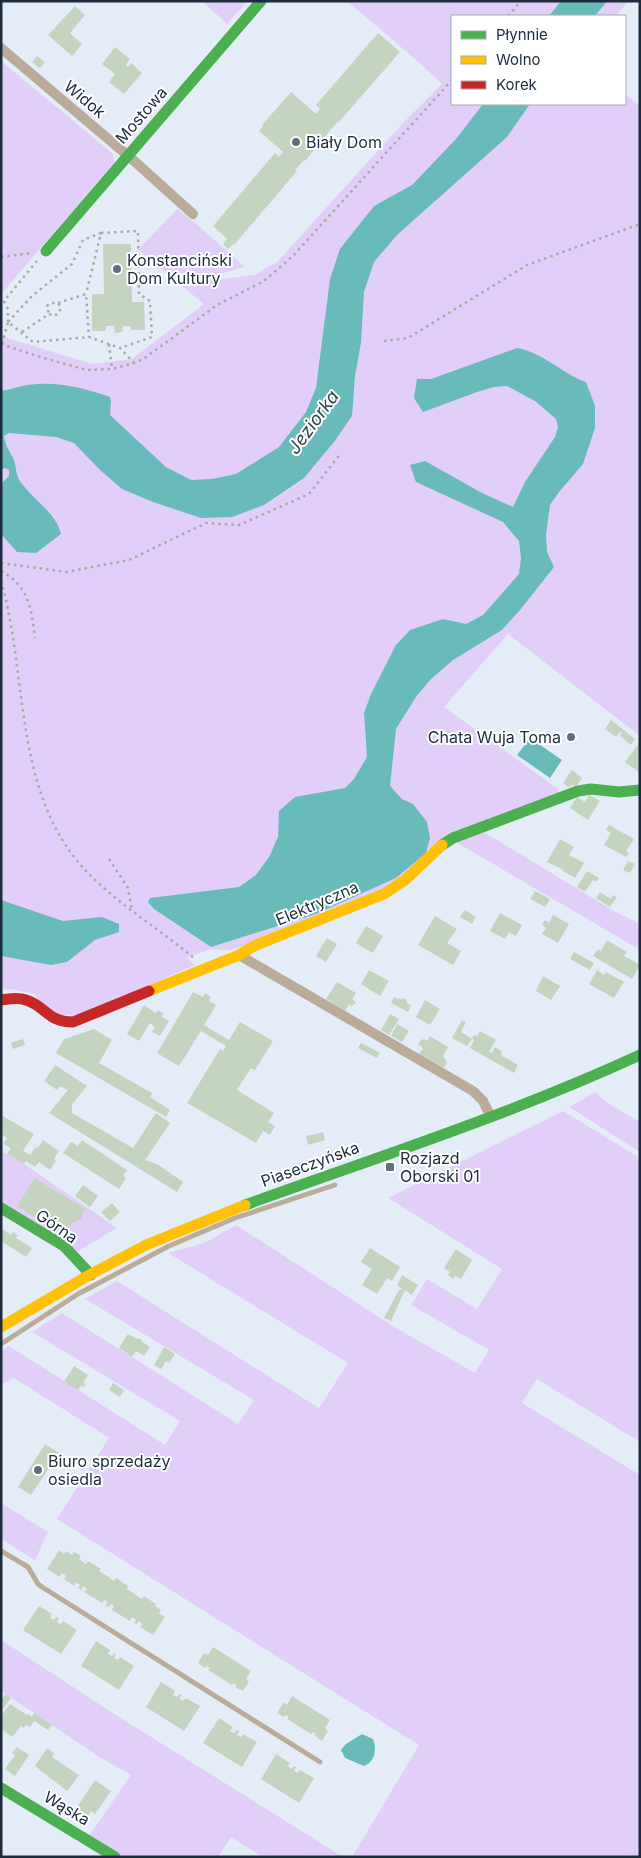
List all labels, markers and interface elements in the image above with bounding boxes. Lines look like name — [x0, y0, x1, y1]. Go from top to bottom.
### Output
legend — [451, 15, 626, 105]
text: Płynnie — [496, 25, 548, 44]
text: Wolno — [496, 50, 541, 69]
text: Korek — [496, 75, 538, 94]
street label: Widok — [60, 76, 110, 122]
street label: Mostowa — [111, 82, 171, 148]
place label: Biały Dom — [306, 132, 382, 152]
marker: Biały Dom — [290, 136, 302, 148]
place label: Konstanciński Dom Kultury — [127, 250, 232, 288]
marker: Konstanciński Dom Kultury — [111, 263, 123, 275]
water label: Jeziorka — [283, 386, 343, 458]
place label: Chata Wuja Toma — [428, 727, 561, 747]
marker: Chata Wuja Toma — [565, 731, 577, 743]
street label: Elektryczna — [273, 877, 361, 929]
street label: Piaseczyńska — [258, 1137, 362, 1191]
place label: Rozjazd Oborski 01 — [400, 1148, 480, 1186]
marker: Rozjazd Oborski 01 — [384, 1161, 396, 1173]
street label: Górna — [32, 1205, 82, 1247]
place label: Biuro sprzedaży osiedla — [48, 1451, 170, 1489]
marker: Biuro sprzedaży osiedla — [32, 1464, 44, 1476]
street label: Wąska — [40, 1787, 94, 1829]

